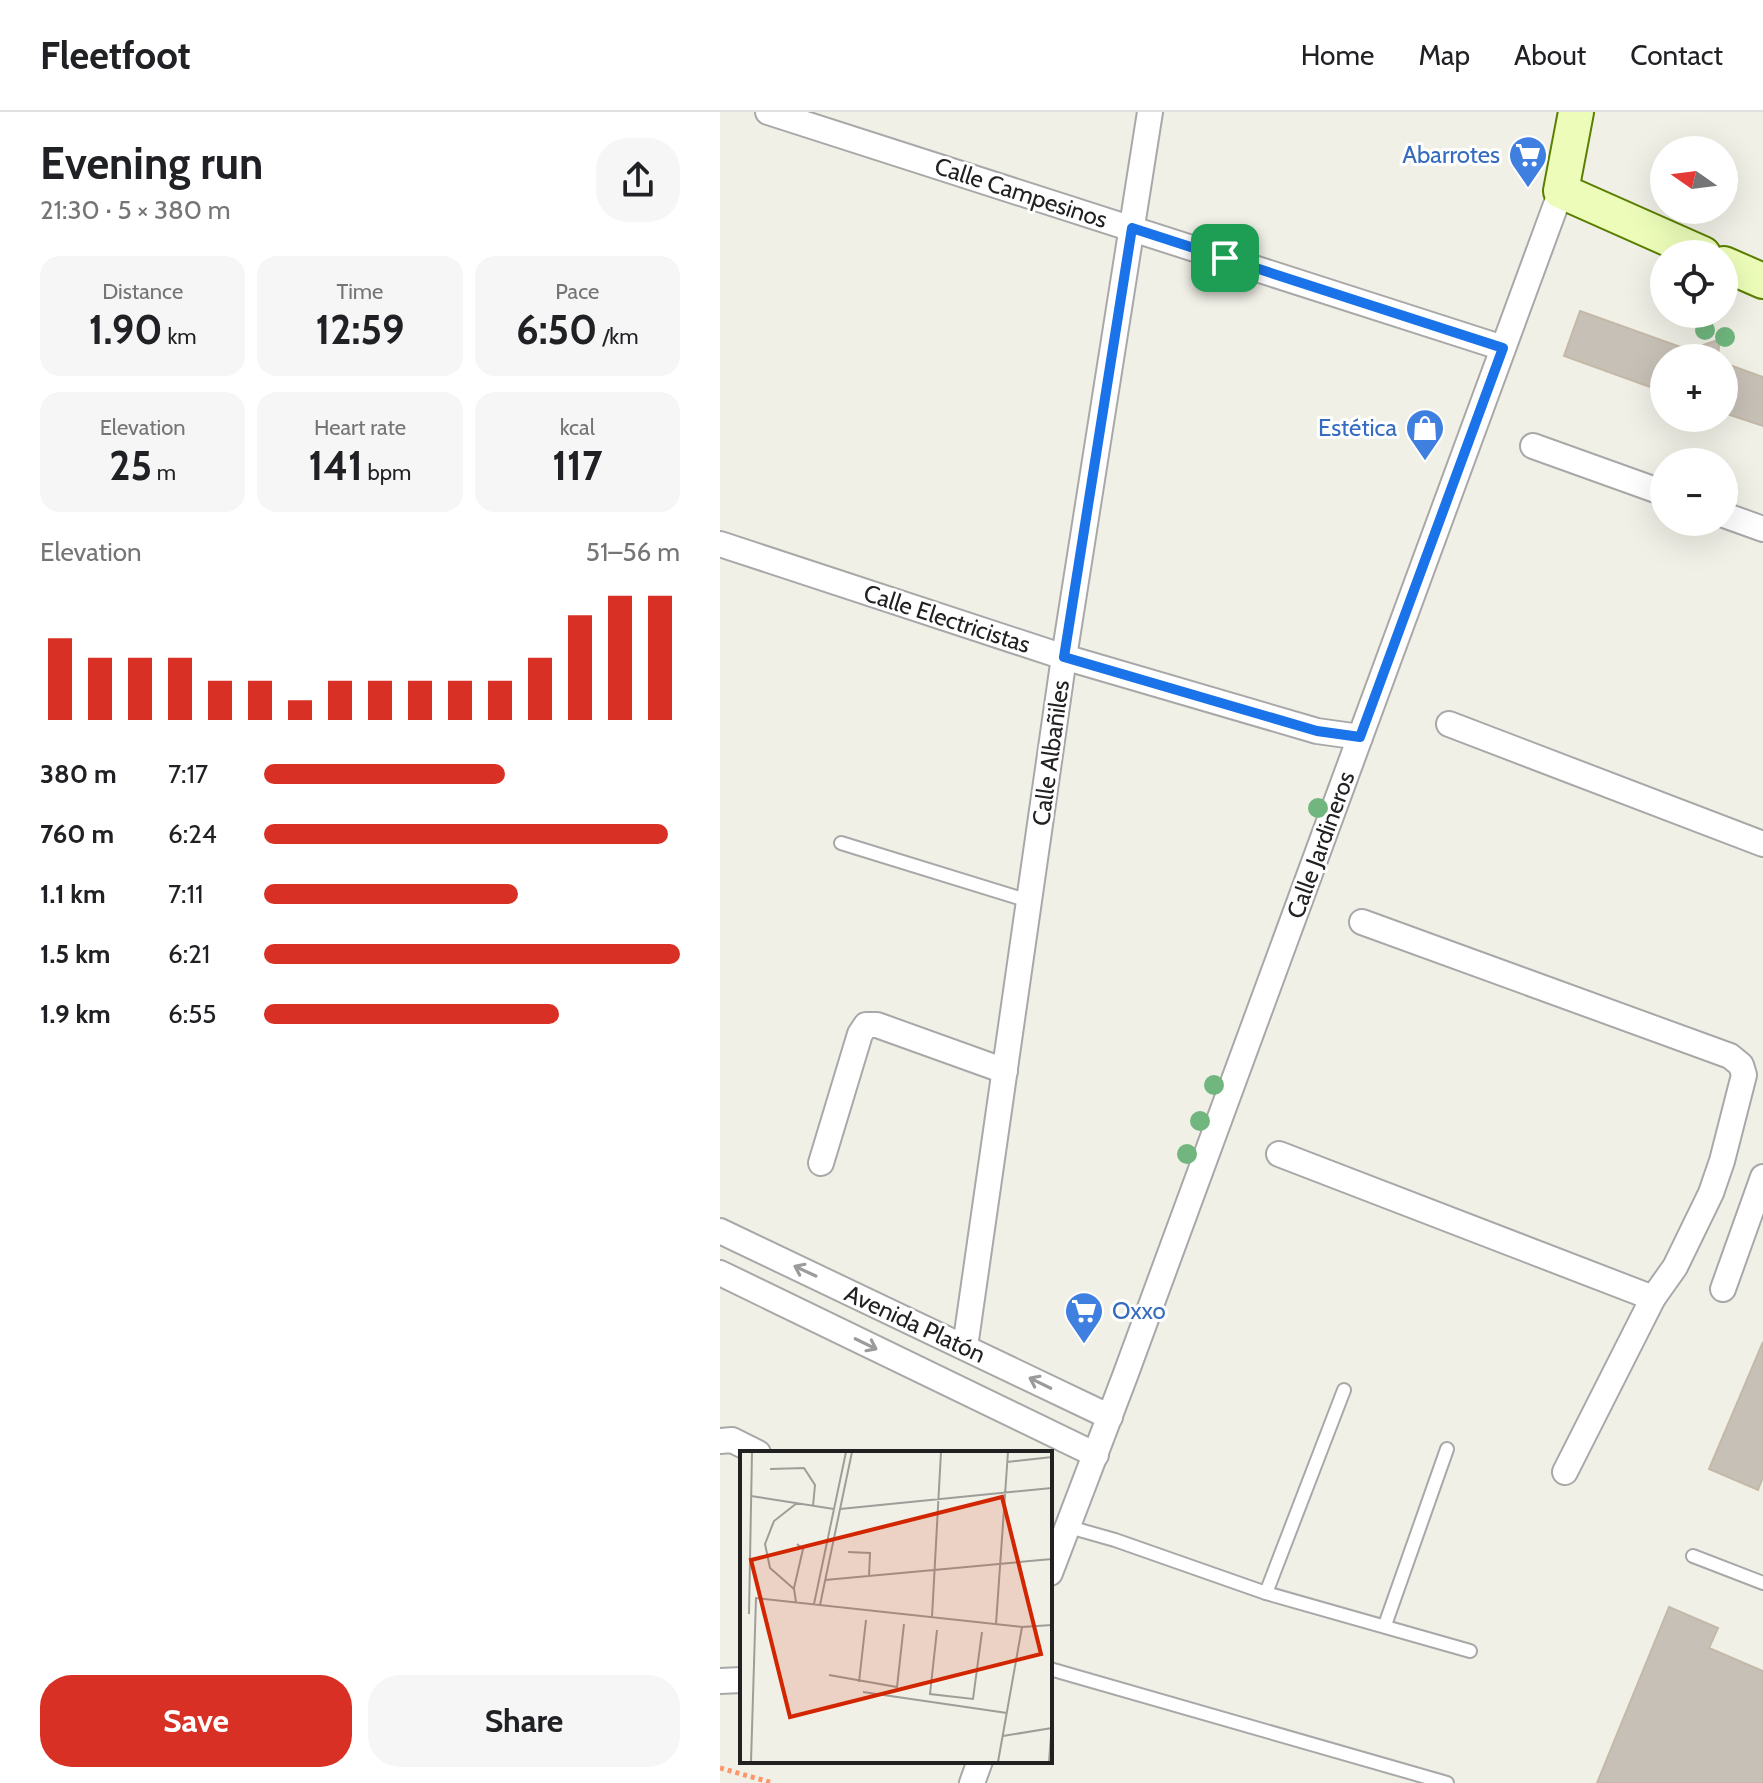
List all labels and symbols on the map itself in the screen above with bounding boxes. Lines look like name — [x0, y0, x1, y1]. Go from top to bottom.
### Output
supermarket icon: Abarrotes — [1507, 134, 1549, 189]
north arrow — [1650, 136, 1738, 224]
place label: Abarrotes — [1402, 140, 1500, 169]
street label: Calle Campesinos — [931, 151, 1111, 234]
pin — [1191, 224, 1259, 292]
shop icon: Estética — [1404, 407, 1446, 462]
place label: Estética — [1318, 413, 1397, 442]
street label: Calle Electricistas — [860, 578, 1034, 659]
street label: Calle Albañiles — [1026, 678, 1075, 828]
street label: Calle Jardineros — [1280, 767, 1361, 922]
one-way arrow — [794, 1263, 818, 1278]
street label: Avenida Platón — [840, 1278, 990, 1369]
supermarket icon: Oxxo — [1063, 1290, 1105, 1345]
place label: Oxxo — [1112, 1296, 1166, 1325]
one-way arrow — [853, 1337, 877, 1352]
one-way arrow — [1028, 1375, 1052, 1390]
inset map — [740, 1451, 1052, 1763]

